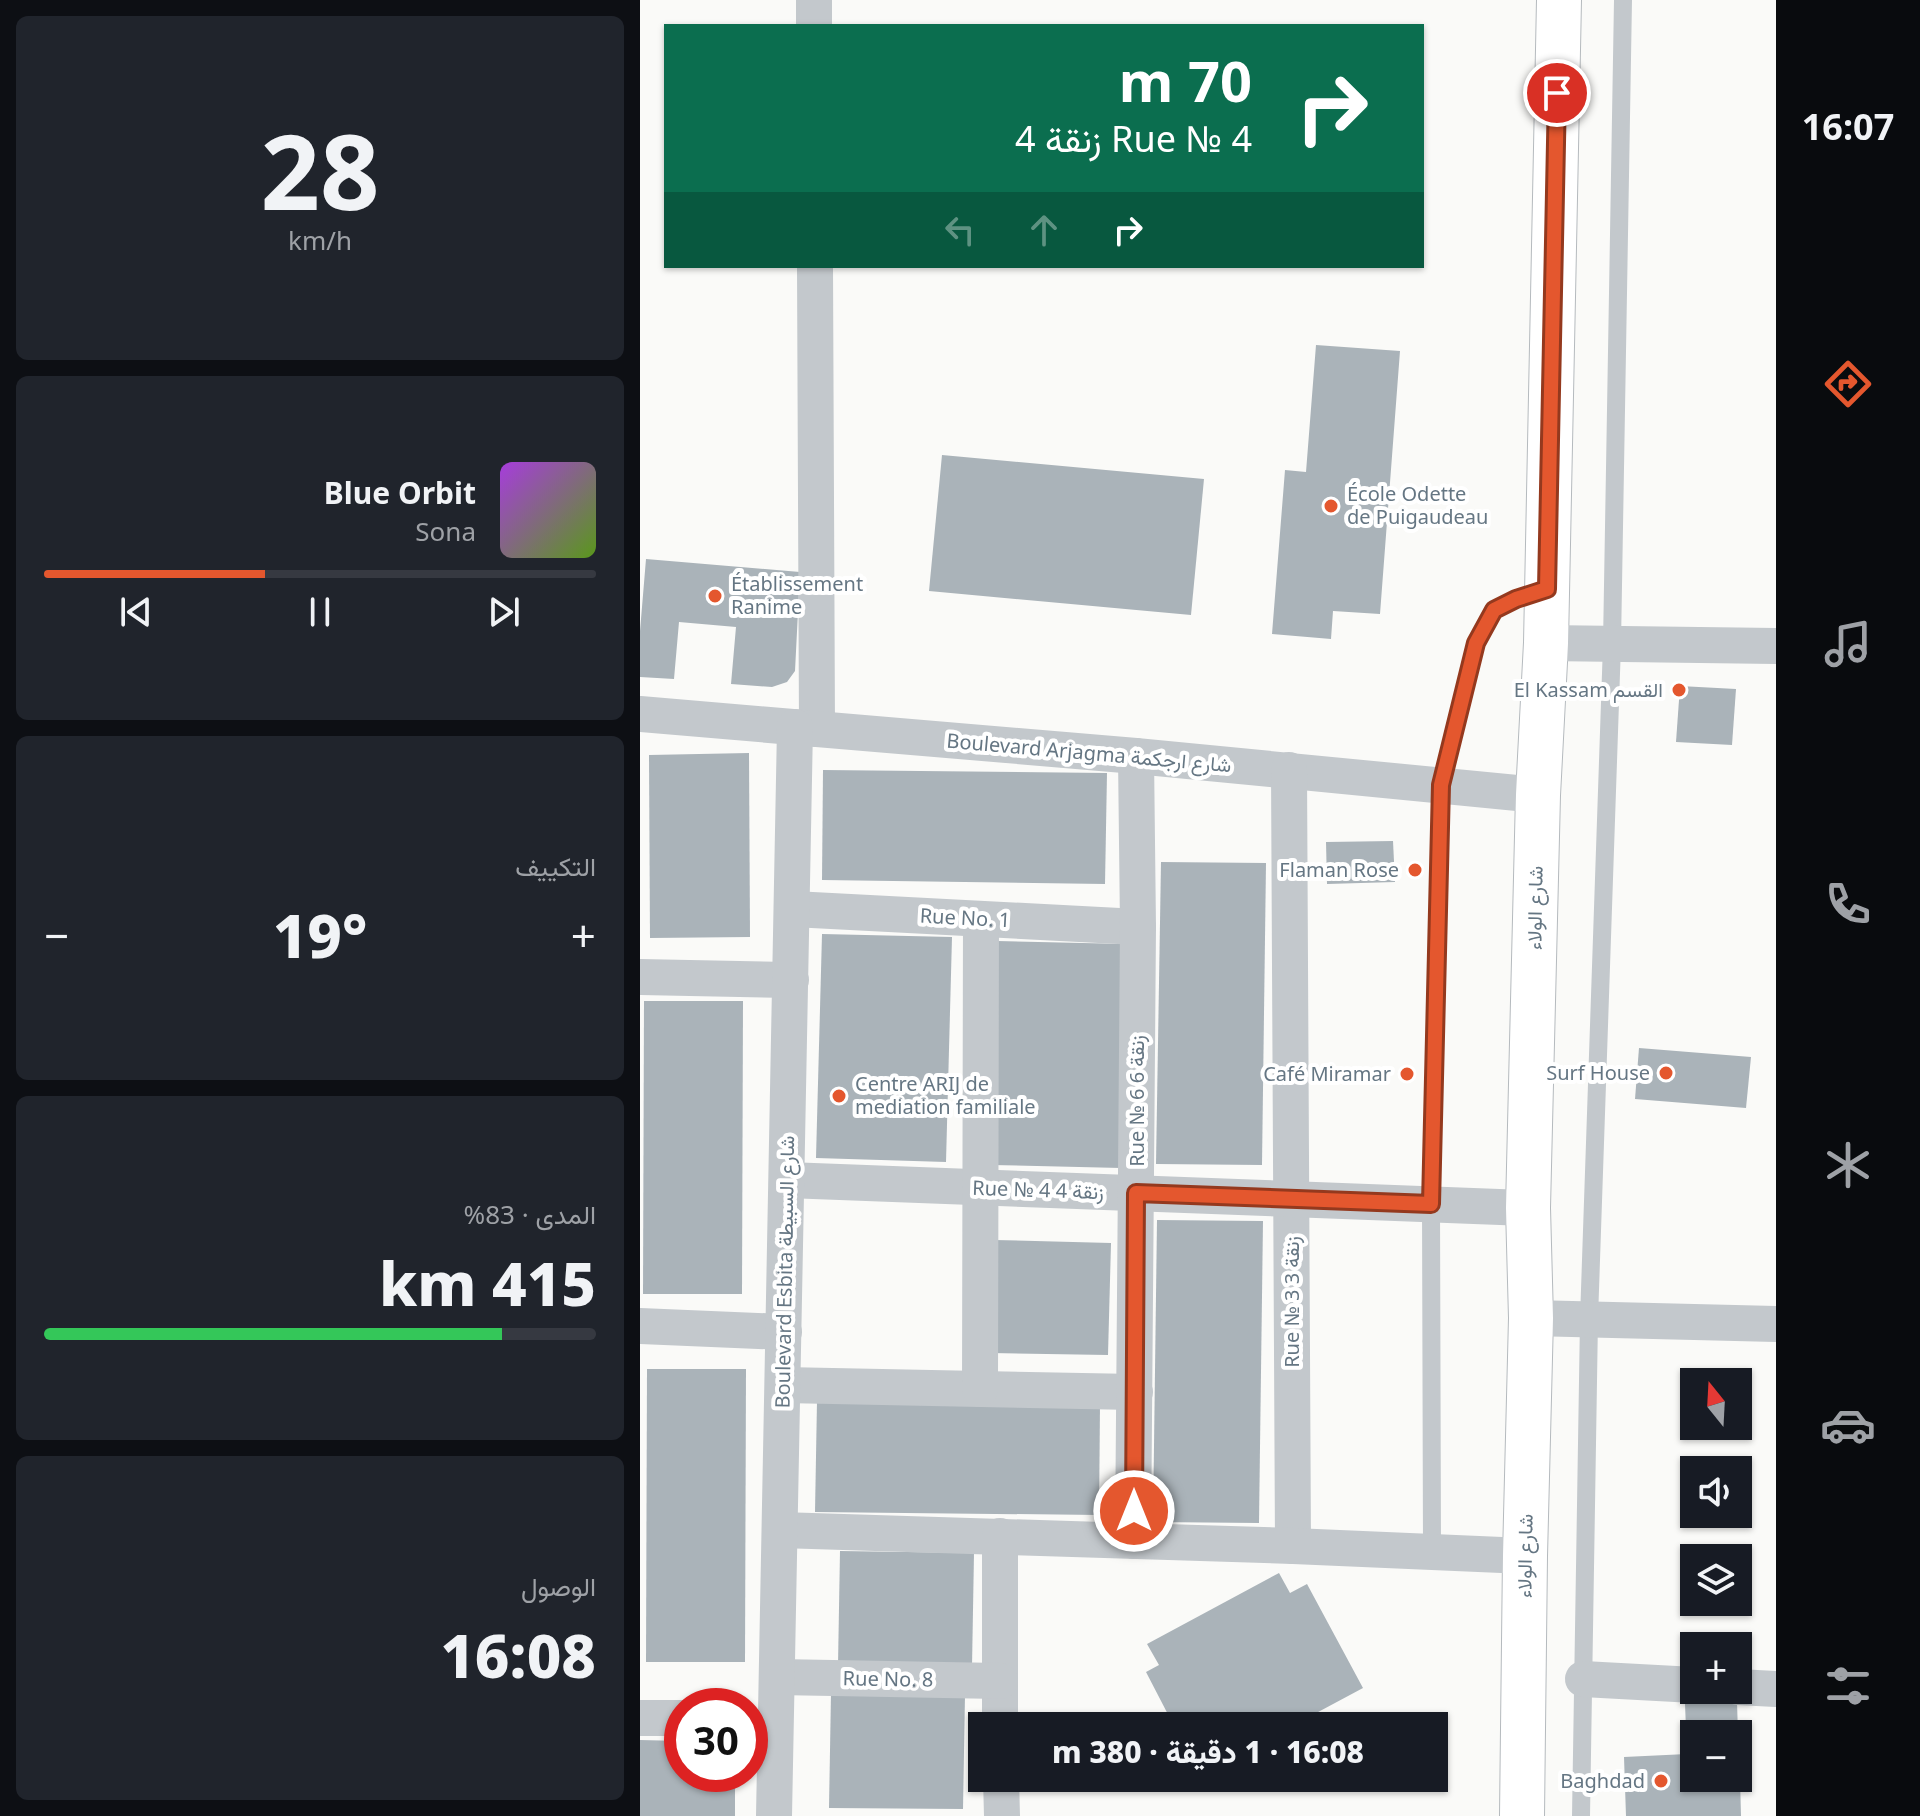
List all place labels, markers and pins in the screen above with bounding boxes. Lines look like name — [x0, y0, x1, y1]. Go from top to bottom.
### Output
pin — [1523, 59, 1591, 127]
place label: École Odette de Puigaudeau — [1347, 480, 1488, 530]
marker: École Odette de Puigaudeau — [1322, 497, 1340, 515]
place label: Établissement Ranime — [731, 570, 863, 620]
marker: Établissement Ranime — [706, 587, 724, 605]
place label: El Kassam القسم — [1514, 676, 1663, 703]
marker: El Kassam القسم — [1670, 681, 1688, 699]
place label: Flaman Rose — [1279, 856, 1399, 883]
marker: Flaman Rose — [1406, 861, 1424, 879]
place label: Surf House — [1546, 1059, 1650, 1086]
place label: Café Miramar — [1263, 1060, 1391, 1087]
marker: Surf House — [1657, 1064, 1675, 1082]
marker: Café Miramar — [1398, 1065, 1416, 1083]
place label: Centre ARIJ de mediation familiale — [855, 1070, 1036, 1120]
marker: Centre ARIJ de mediation familiale — [830, 1087, 848, 1105]
place label: Baghdad — [1560, 1767, 1645, 1794]
marker: Baghdad — [1652, 1772, 1670, 1790]

